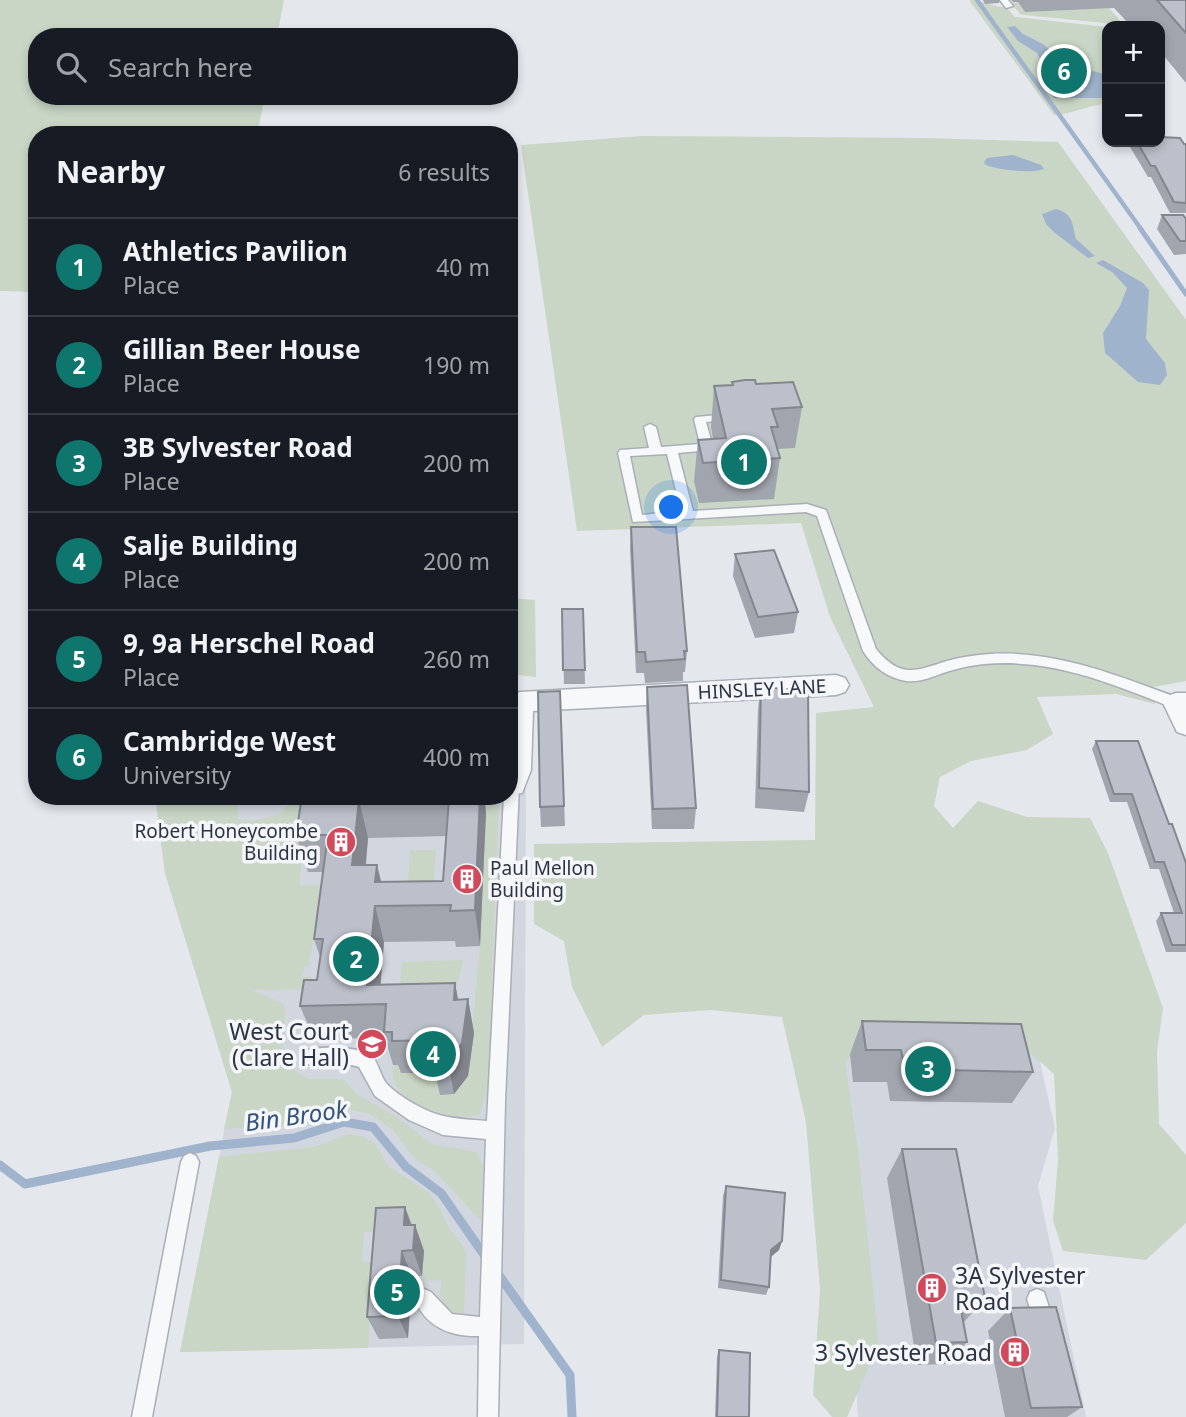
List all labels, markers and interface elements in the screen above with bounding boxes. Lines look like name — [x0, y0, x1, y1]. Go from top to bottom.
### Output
map controls — [1102, 21, 1165, 147]
button: + — [1102, 21, 1165, 84]
search box — [28, 28, 518, 105]
pin: 6 — [1041, 45, 1087, 97]
icon: search — [52, 48, 90, 86]
text: Search here — [108, 49, 253, 85]
button: − — [1102, 84, 1165, 147]
text: Nearby — [56, 151, 165, 192]
text: 6 results — [398, 156, 490, 188]
text: Athletics Pavilion — [123, 233, 348, 269]
text: 1 — [72, 251, 86, 283]
text: 40 m — [436, 251, 490, 283]
text: Place — [123, 269, 180, 301]
text: Gillian Beer House — [123, 331, 360, 367]
text: 2 — [72, 349, 86, 381]
text: 190 m — [423, 349, 490, 381]
text: Place — [123, 367, 180, 399]
text: 3B Sylvester Road — [123, 429, 353, 465]
pin: 1 — [721, 436, 767, 488]
text: 3 — [72, 447, 86, 479]
text: 200 m — [423, 447, 490, 479]
text: Place — [123, 465, 180, 497]
your location — [654, 490, 688, 524]
text: Salje Building — [123, 527, 298, 563]
text: 4 — [72, 545, 86, 577]
text: 200 m — [423, 545, 490, 577]
text: Place — [123, 563, 180, 595]
text: 9, 9a Herschel Road — [123, 625, 375, 661]
text: 5 — [72, 643, 86, 675]
text: 260 m — [423, 643, 490, 675]
text: Place — [123, 661, 180, 693]
street label: HINSLEY LANE — [697, 673, 827, 705]
text: Cambridge West — [123, 723, 336, 759]
text: 6 — [72, 741, 86, 773]
text: 400 m — [423, 741, 490, 773]
text: University — [123, 759, 231, 791]
place label: Robert Honeycombe Building — [135, 818, 318, 866]
building icon: Robert Honeycombe Building — [324, 825, 358, 859]
place label: Paul Mellon Building — [490, 855, 595, 903]
building icon: Paul Mellon Building — [450, 862, 484, 896]
pin: 2 — [333, 933, 379, 985]
place label: West Court (Clare Hall) — [229, 1015, 349, 1073]
school or university icon: West Court (Clare Hall) — [355, 1027, 389, 1061]
pin: 4 — [410, 1028, 456, 1080]
pin: 3 — [905, 1043, 951, 1095]
water label: Bin Brook — [243, 1091, 350, 1139]
place label: 3A Sylvester Road — [955, 1259, 1086, 1317]
pin: 5 — [374, 1266, 420, 1318]
building icon: 3A Sylvester Road — [915, 1271, 949, 1305]
building icon: 3 Sylvester Road — [998, 1335, 1032, 1369]
place label: 3 Sylvester Road — [815, 1336, 992, 1368]

